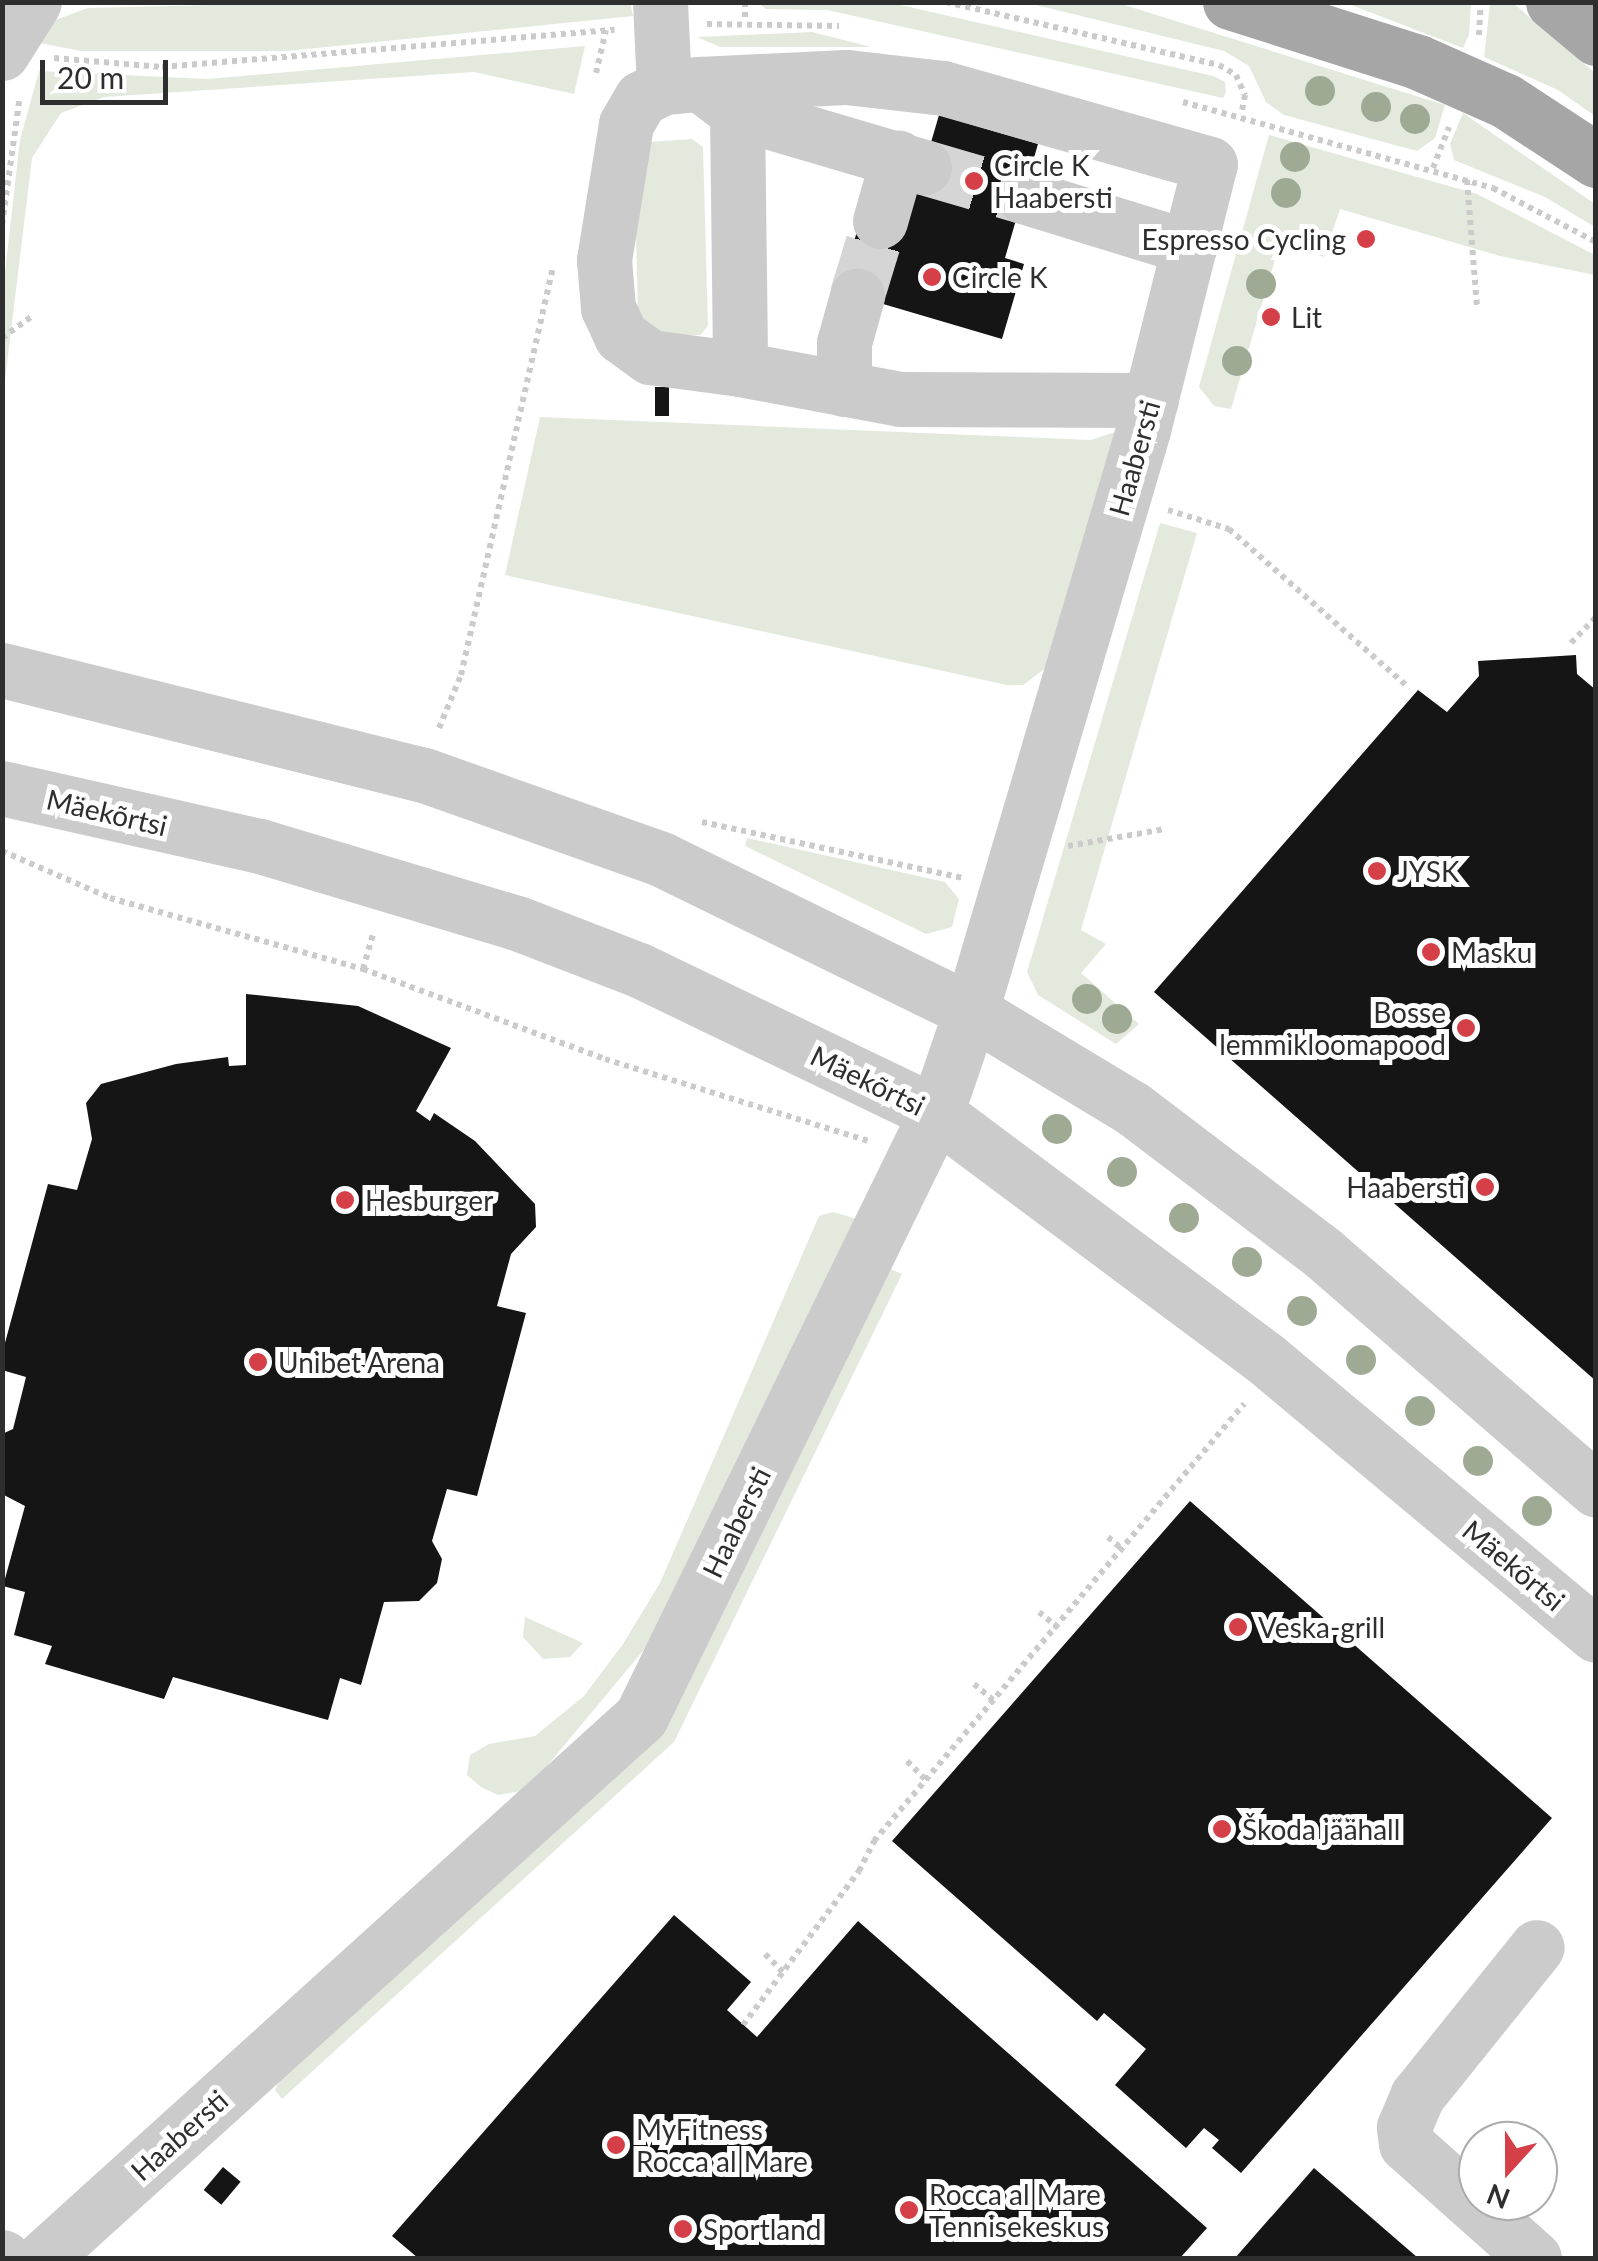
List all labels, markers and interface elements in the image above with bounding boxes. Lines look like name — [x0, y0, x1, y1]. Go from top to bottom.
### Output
scale bar — [45, 40, 172, 102]
text: 20 m — [57, 59, 124, 95]
place label: Circle K Haabersti — [994, 148, 1113, 214]
marker: Circle K Haabersti — [963, 170, 985, 192]
place label: Espresso Cycling — [1141, 222, 1346, 256]
marker: Espresso Cycling — [1355, 228, 1377, 250]
place label: Circle K — [952, 260, 1048, 294]
marker: Circle K — [921, 266, 943, 288]
place label: Lit — [1291, 300, 1322, 334]
marker: Lit — [1260, 306, 1282, 328]
street label: Haabersti — [1101, 396, 1167, 520]
street label: Mäekõrtsi — [43, 782, 171, 842]
place label: JYSK — [1397, 854, 1459, 888]
marker: JYSK — [1366, 860, 1388, 882]
place label: Masku — [1451, 935, 1532, 969]
marker: Masku — [1420, 941, 1442, 963]
place label: Bosse lemmikloomapood — [1219, 995, 1446, 1061]
marker: Bosse lemmikloomapood — [1455, 1017, 1477, 1039]
street label: Mäekõrtsi — [806, 1038, 930, 1122]
place label: Haabersti — [1346, 1170, 1465, 1204]
marker: Haabersti — [1474, 1176, 1496, 1198]
place label: Hesburger — [365, 1183, 493, 1217]
marker: Hesburger — [334, 1189, 356, 1211]
place label: Unibet Arena — [278, 1345, 441, 1379]
marker: Unibet Arena — [247, 1351, 269, 1373]
street label: Haabersti — [695, 1461, 777, 1583]
street label: Mäekõrtsi — [1456, 1513, 1572, 1617]
place label: Veska-grill — [1258, 1610, 1385, 1644]
marker: Veska-grill — [1227, 1616, 1249, 1638]
place label: Škoda jäähall — [1242, 1812, 1400, 1846]
marker: Škoda jäähall — [1211, 1818, 1233, 1840]
street label: Haabersti — [124, 2083, 234, 2187]
place label: MyFitness Rocca al Mare — [636, 2112, 808, 2178]
north arrow — [1458, 2121, 1558, 2221]
marker: MyFitness Rocca al Mare — [605, 2134, 627, 2156]
place label: Rocca al Mare Tennisekeskus — [929, 2177, 1104, 2243]
text: N — [1482, 2177, 1514, 2217]
marker: Rocca al Mare Tennisekeskus — [898, 2199, 920, 2221]
place label: Sportland — [703, 2212, 822, 2246]
marker: Sportland — [672, 2218, 694, 2240]

